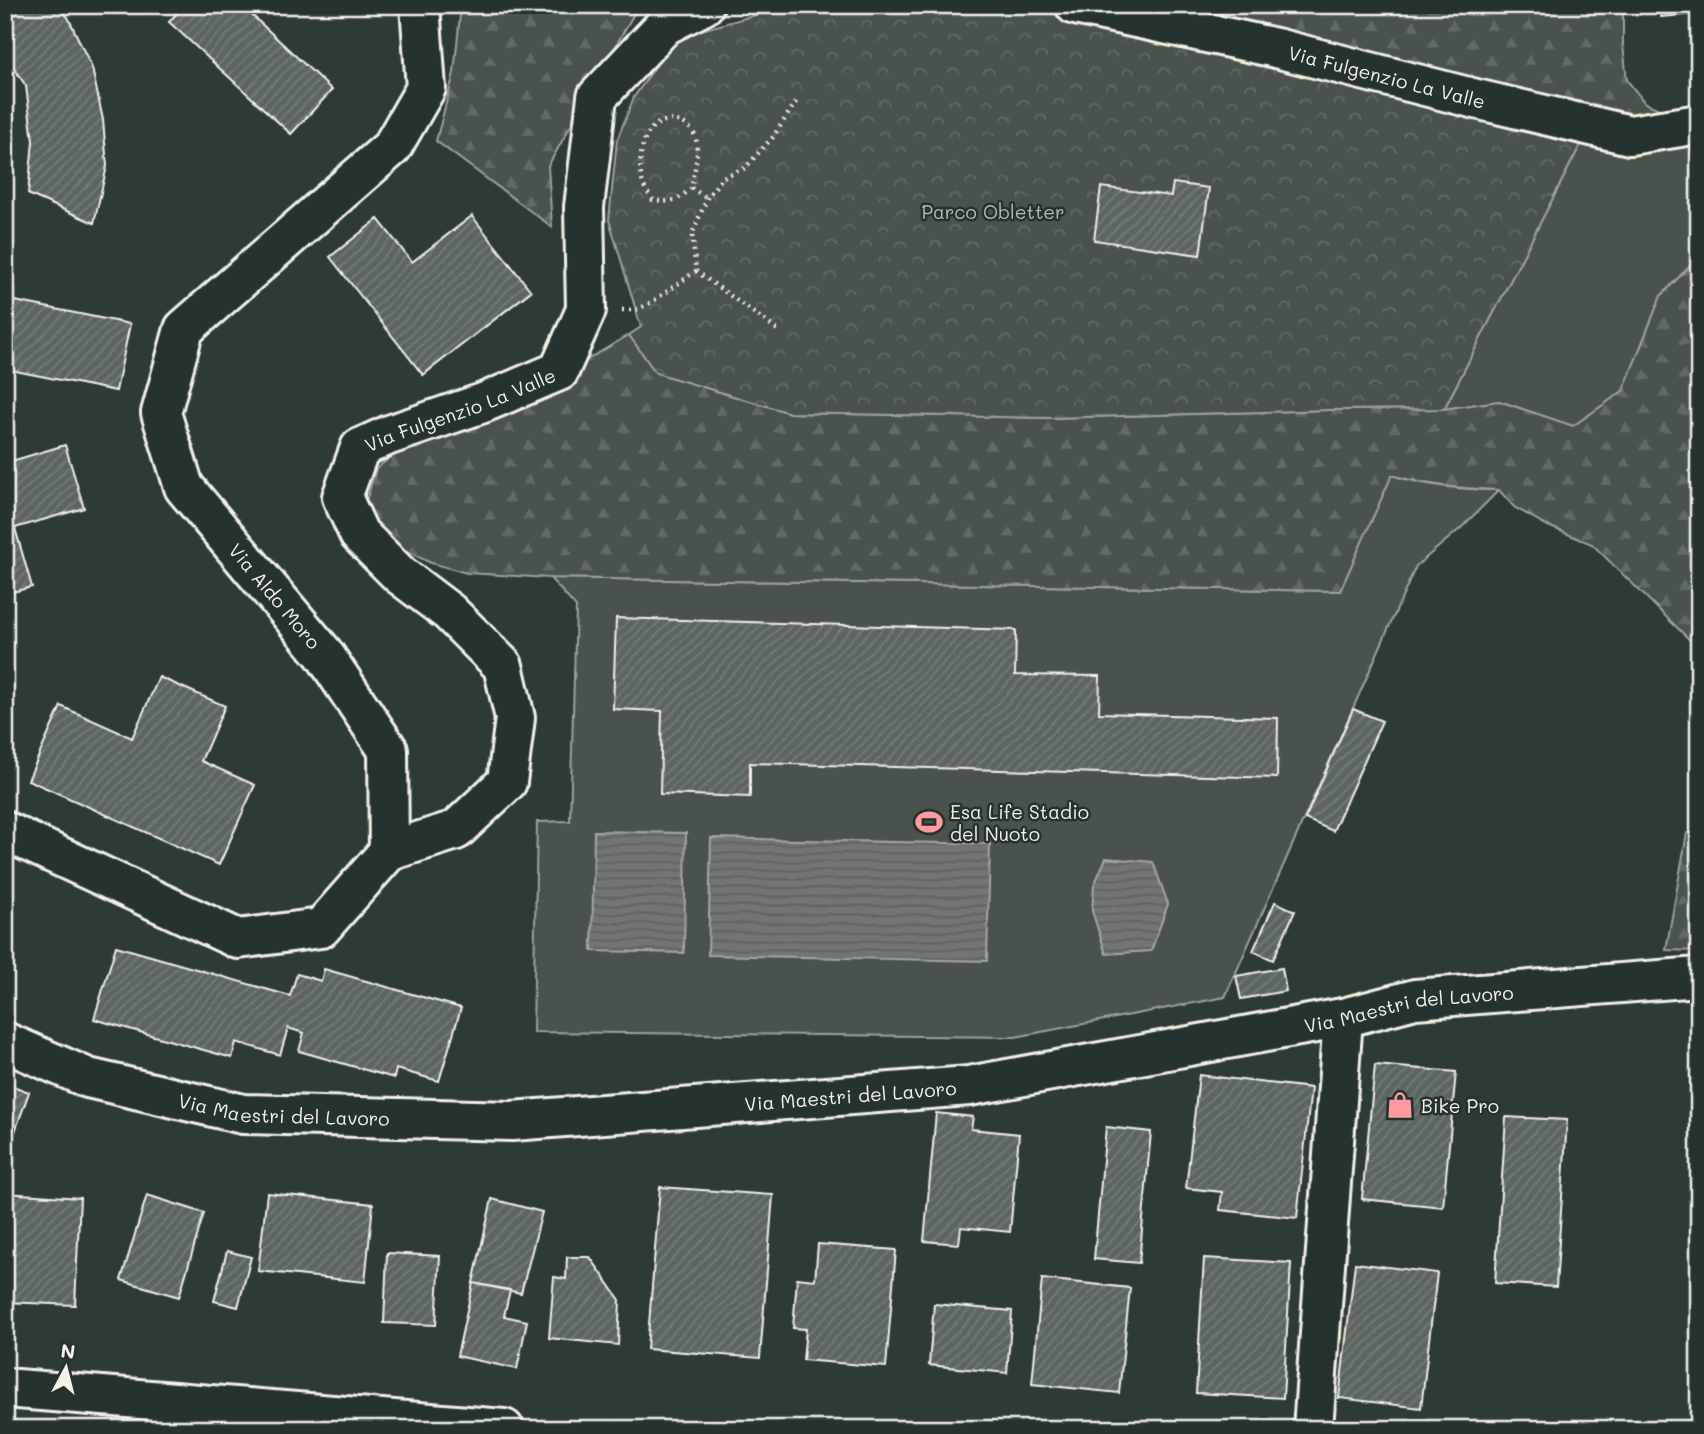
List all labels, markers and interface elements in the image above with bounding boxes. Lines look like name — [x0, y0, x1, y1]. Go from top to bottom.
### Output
street label: Via Fulgenzio La Valle — [1286, 39, 1488, 113]
park label: Parco Obletter — [921, 199, 1065, 224]
street label: Via Fulgenzio La Valle — [360, 362, 559, 457]
street label: Via Aldo Moro — [223, 538, 327, 654]
place label: Esa Life Stadio del Nuoto — [950, 799, 1089, 846]
sports icon: Esa Life Stadio del Nuoto — [914, 807, 944, 837]
street label: Via Maestri del Lavoro — [1302, 979, 1514, 1037]
street label: Via Maestri del Lavoro — [743, 1075, 957, 1116]
street label: Via Maestri del Lavoro — [176, 1087, 390, 1130]
shop icon: Bike Pro — [1385, 1090, 1415, 1120]
place label: Bike Pro — [1421, 1093, 1499, 1118]
north arrow — [32, 1332, 102, 1402]
text: N — [59, 1337, 77, 1364]

